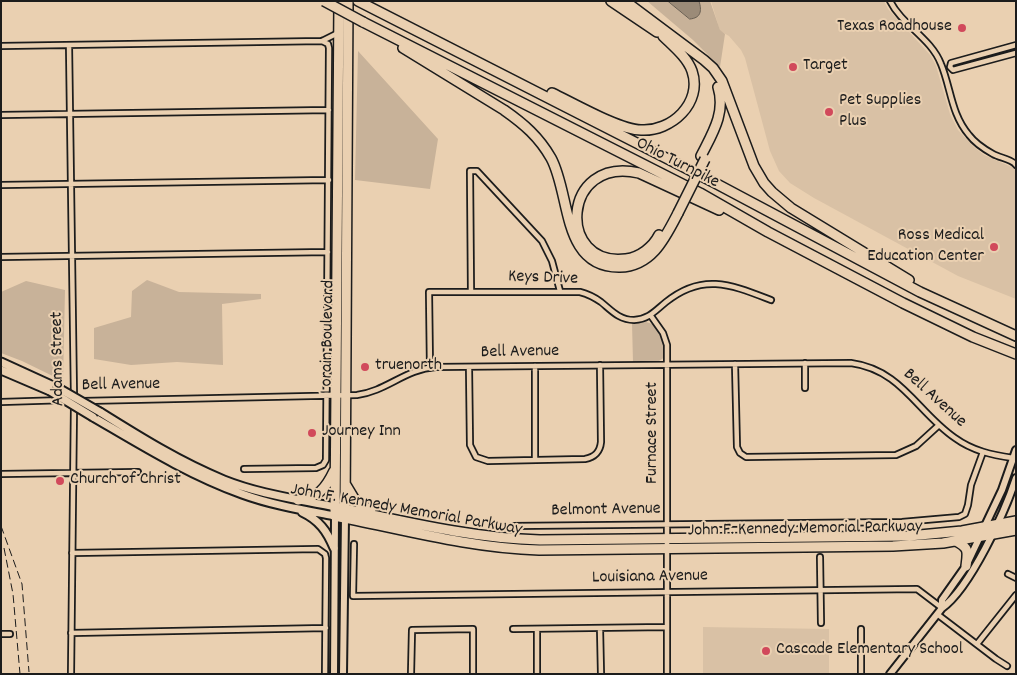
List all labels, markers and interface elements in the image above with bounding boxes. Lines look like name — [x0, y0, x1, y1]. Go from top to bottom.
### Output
place label: Texas Roadhouse — [837, 17, 952, 39]
marker: Texas Roadhouse — [956, 22, 968, 34]
place label: Target — [803, 56, 848, 78]
marker: Target — [787, 61, 799, 73]
place label: Pet Supplies Plus — [839, 91, 921, 134]
marker: Pet Supplies Plus — [823, 106, 835, 118]
street label: Ohio Turnpike — [632, 134, 722, 194]
place label: Ross Medical Education Center — [867, 226, 984, 268]
marker: Ross Medical Education Center — [988, 241, 1000, 253]
street label: Keys Drive — [508, 267, 578, 291]
street label: Lorain Boulevard — [317, 280, 341, 394]
street label: Adams Street — [47, 312, 71, 406]
street label: Bell Avenue — [481, 342, 559, 364]
place label: truenorth — [375, 356, 442, 378]
marker: truenorth — [359, 361, 371, 373]
street label: Bell Avenue — [898, 365, 970, 433]
street label: Bell Avenue — [82, 375, 160, 397]
street label: Furnace Street — [643, 382, 665, 484]
place label: Journey Inn — [322, 422, 401, 444]
marker: Journey Inn — [306, 427, 318, 439]
place label: Church of Christ — [70, 470, 181, 492]
marker: Church of Christ — [54, 475, 66, 487]
street label: John F. Kennedy Memorial Parkway — [289, 480, 523, 542]
street label: Belmont Avenue — [551, 499, 661, 523]
street label: John F. Kennedy Memorial Parkway — [687, 517, 923, 543]
street label: Louisiana Avenue — [592, 566, 708, 590]
place label: Cascade Elementary School — [776, 640, 963, 662]
marker: Cascade Elementary School — [760, 645, 772, 657]

